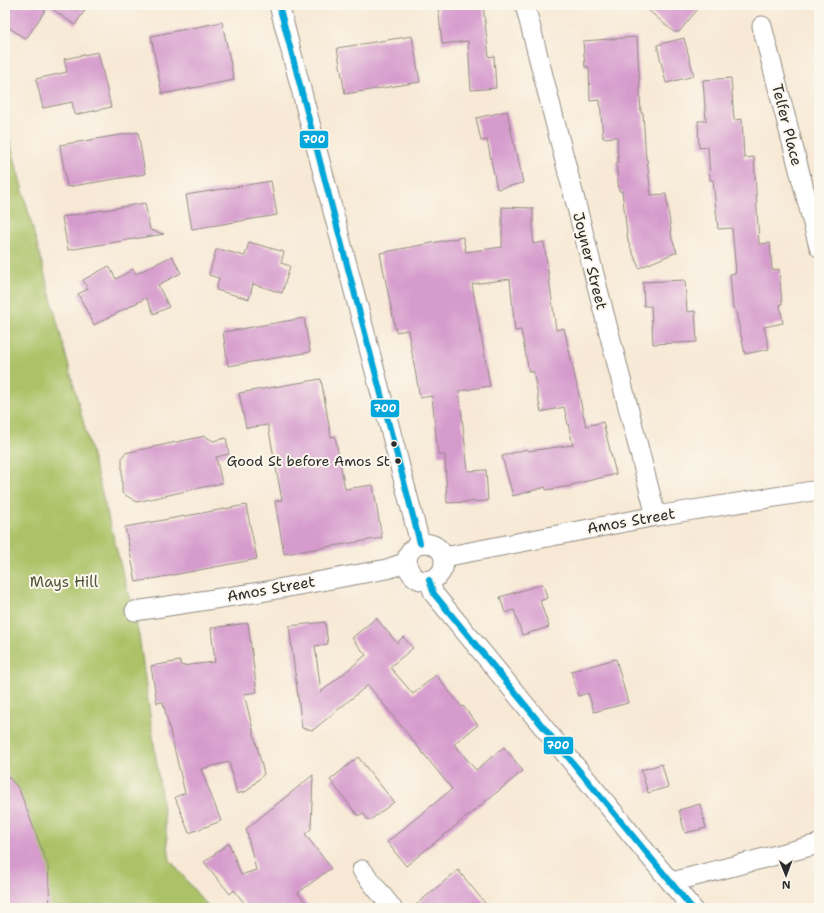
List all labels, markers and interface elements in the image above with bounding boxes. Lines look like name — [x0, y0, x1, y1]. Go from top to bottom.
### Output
street label: Telfer Place — [767, 82, 807, 168]
line badge: 700 — [299, 130, 329, 149]
text: 700 — [302, 132, 326, 147]
street label: Joyner Street — [568, 210, 612, 312]
line badge: 700 — [370, 399, 400, 418]
text: 700 — [373, 401, 397, 416]
unlabelled marker — [389, 439, 399, 449]
place label: Good St before Amos St — [227, 452, 390, 470]
marker: Good St before Amos St — [393, 456, 403, 466]
street label: Amos Street — [585, 503, 677, 539]
street label: Amos Street — [225, 571, 317, 607]
park label: Mays Hill — [30, 572, 99, 592]
line badge: 700 — [543, 736, 574, 755]
text: 700 — [546, 738, 570, 753]
north arrow — [766, 855, 806, 895]
text: N — [781, 877, 791, 892]

